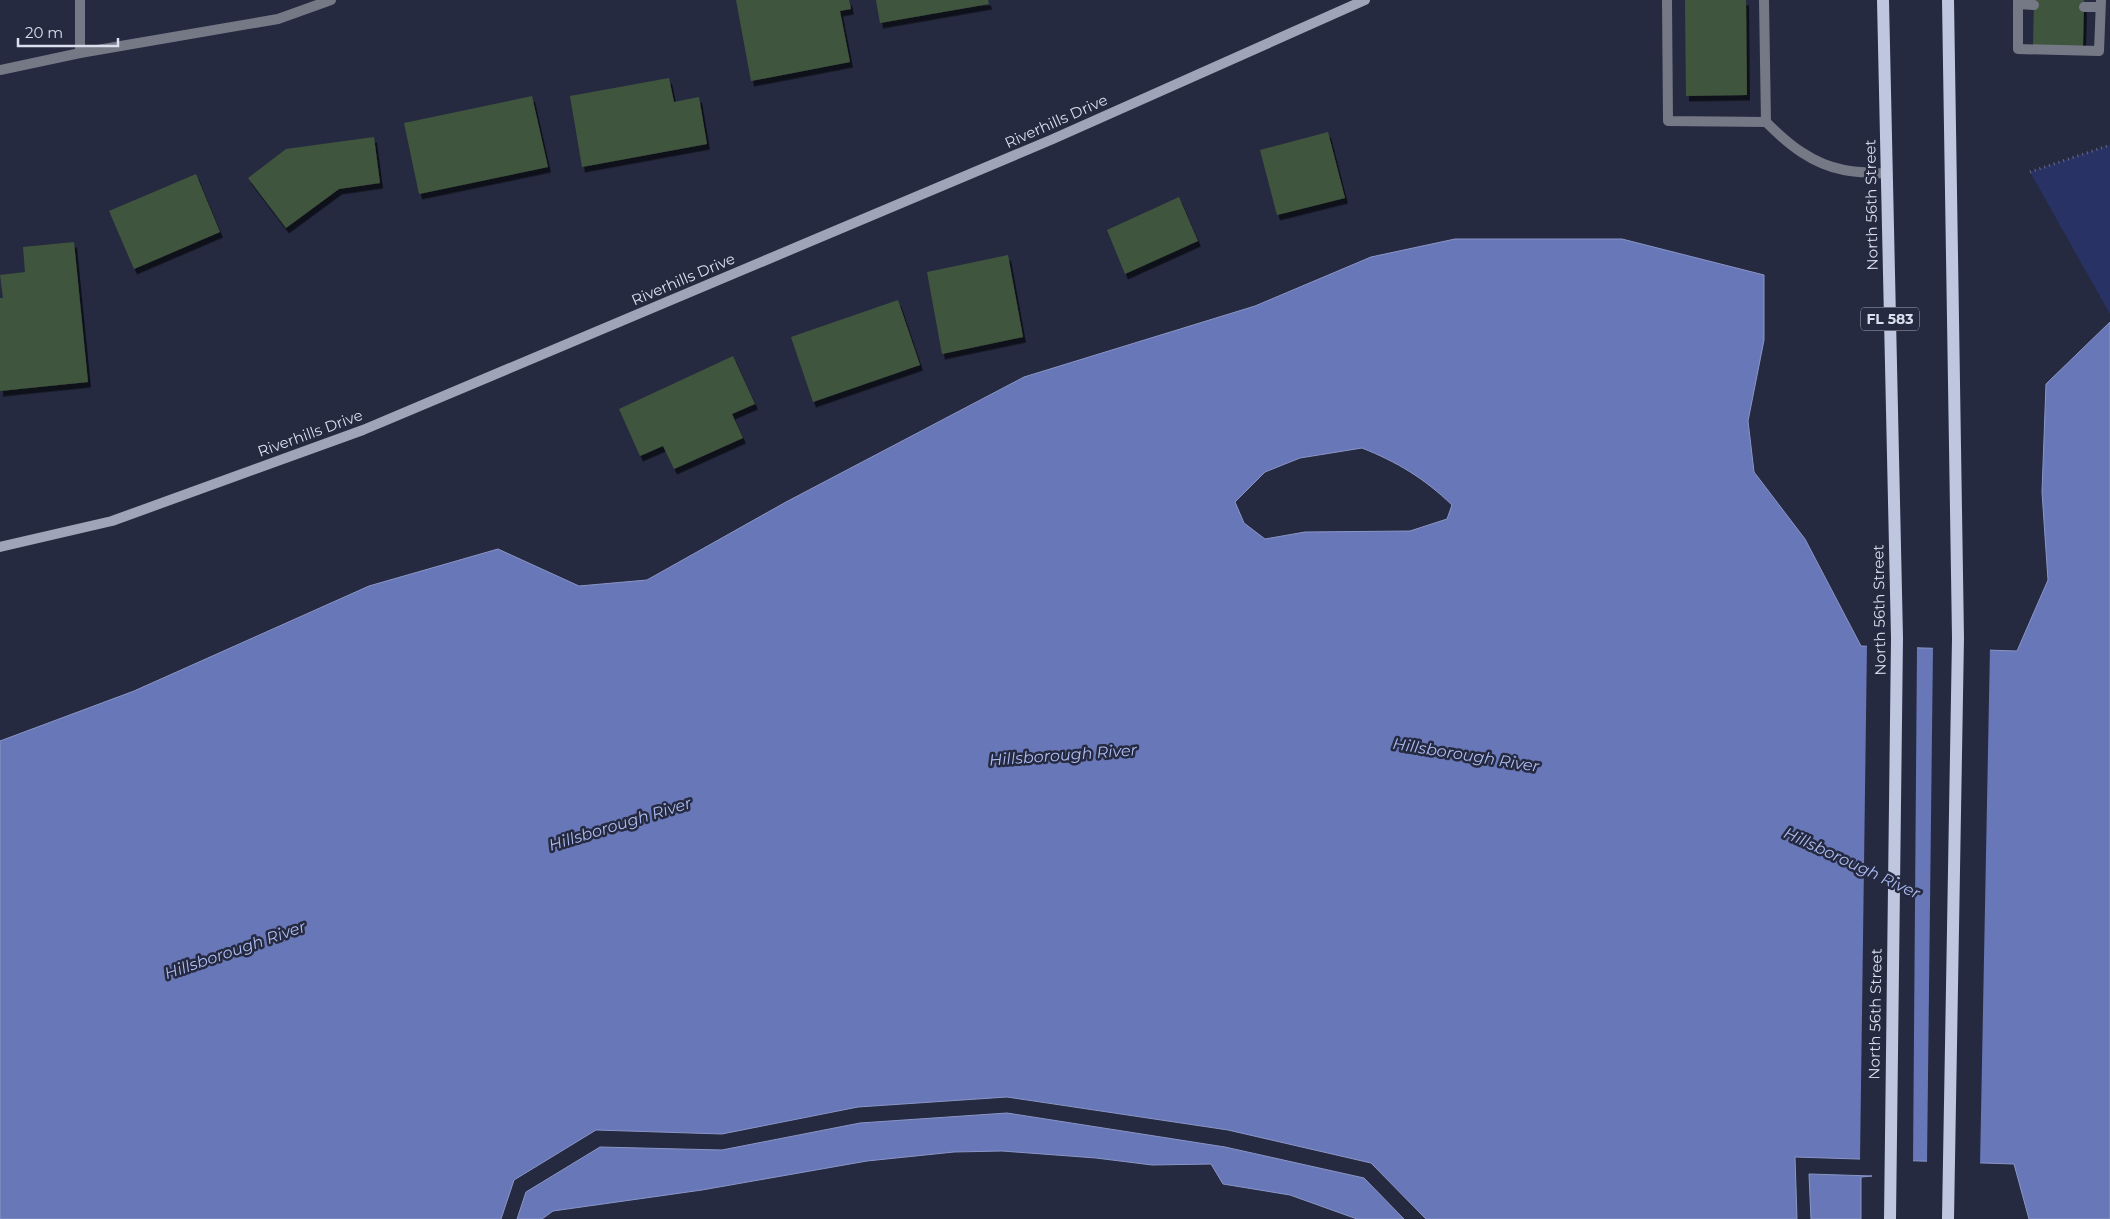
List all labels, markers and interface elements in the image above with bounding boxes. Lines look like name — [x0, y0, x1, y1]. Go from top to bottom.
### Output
scale bar — [18, 15, 118, 47]
text: 20 m — [25, 23, 63, 42]
street label: Riverhills Drive — [1002, 90, 1110, 152]
street label: North 56th Street — [1860, 139, 1882, 271]
street label: Riverhills Drive — [628, 249, 738, 309]
road number: FL 583 — [1861, 308, 1919, 330]
street label: Riverhills Drive — [255, 405, 365, 461]
street label: North 56th Street — [1868, 544, 1890, 676]
water label: Hillsborough River — [1391, 734, 1541, 776]
water label: Hillsborough River — [989, 740, 1138, 770]
water label: Hillsborough River — [546, 793, 694, 855]
water label: Hillsborough River — [1781, 823, 1924, 903]
water label: Hillsborough River — [162, 917, 309, 983]
street label: North 56th Street — [1864, 948, 1886, 1080]

